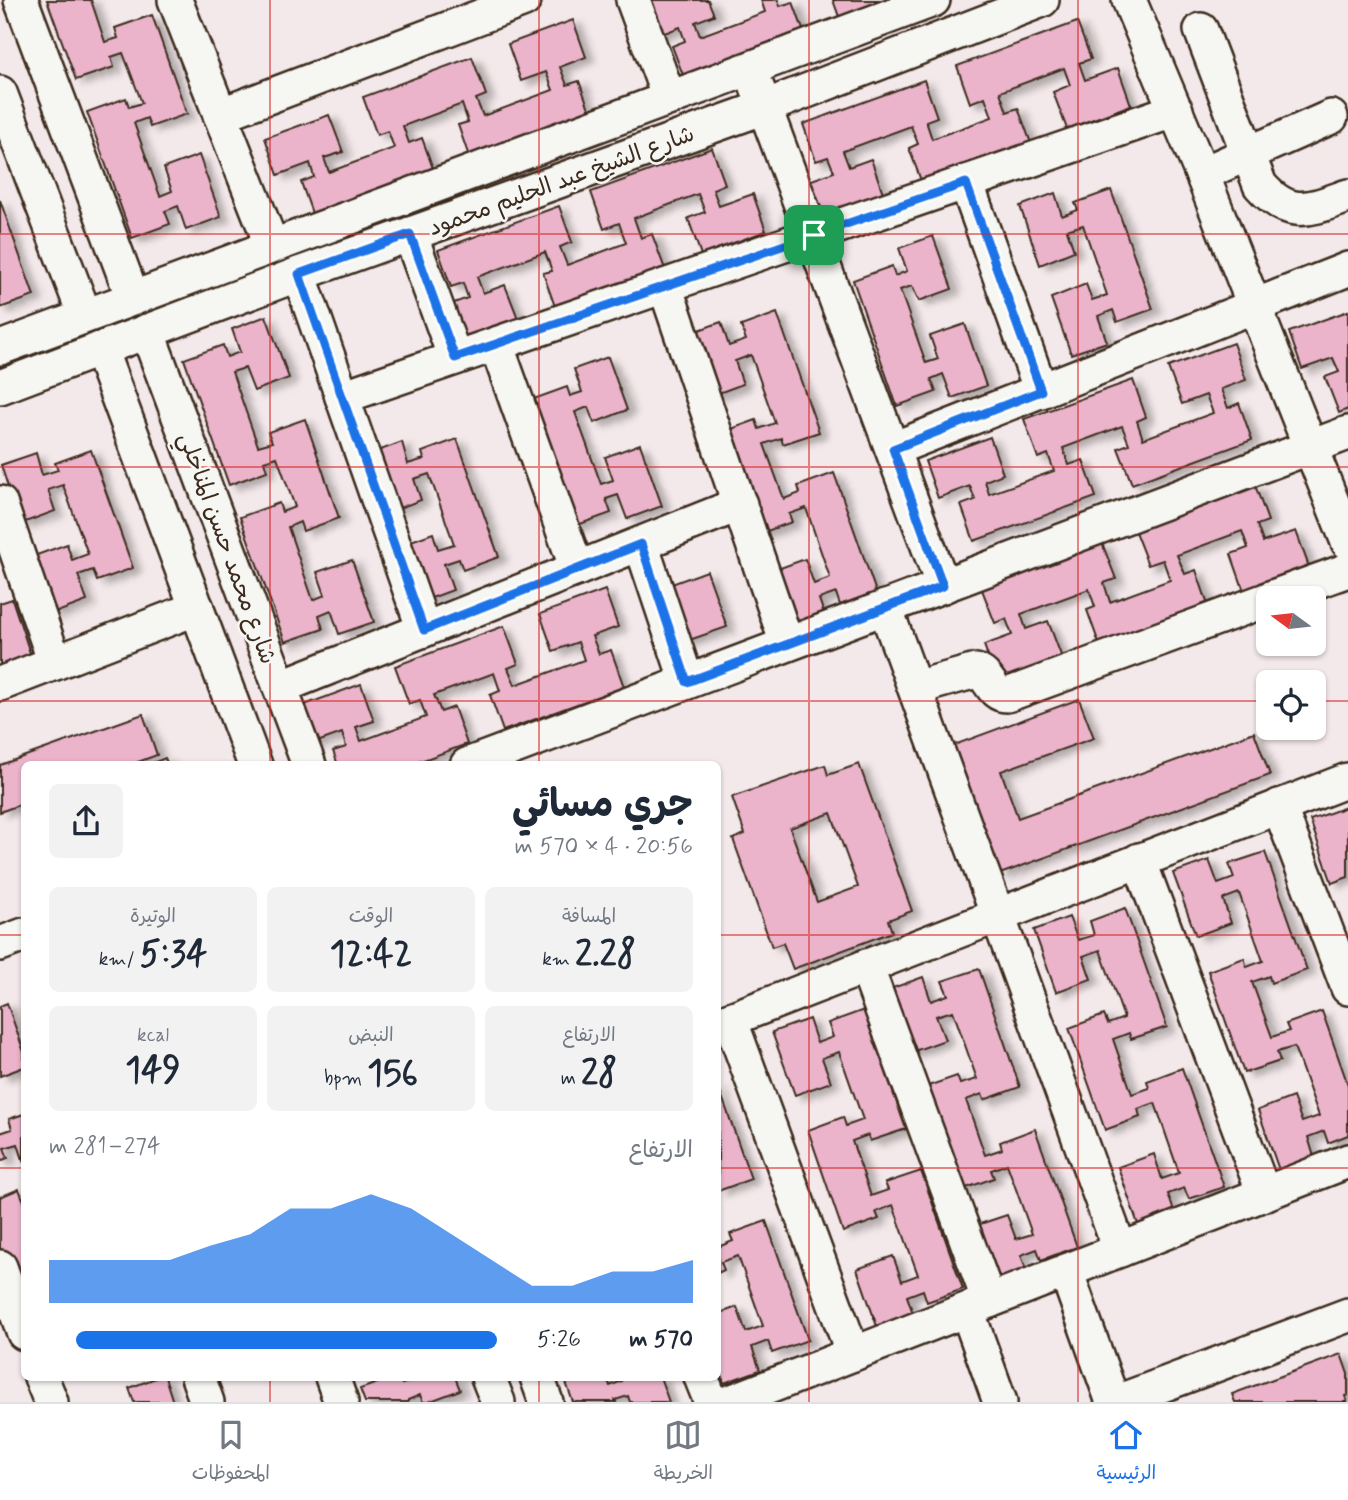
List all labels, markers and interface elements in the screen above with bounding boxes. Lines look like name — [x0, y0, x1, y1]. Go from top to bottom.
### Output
street label: شارع الشيخ عبد الحليم محمود — [425, 120, 699, 245]
pin — [784, 205, 844, 265]
icon: arrive — [795, 216, 833, 254]
street label: شارع محمد حسن المناخلي — [166, 429, 282, 670]
north arrow — [1256, 586, 1326, 656]
map controls — [1256, 586, 1326, 740]
button: locate — [1256, 670, 1326, 740]
text: جري مسائي — [512, 781, 693, 830]
button: share — [49, 784, 123, 858]
text: 20:56 · 4 × 570 m — [515, 832, 693, 862]
text: الوتيرة — [130, 904, 176, 929]
text: الوقت — [349, 904, 393, 929]
text: المسافة — [562, 904, 616, 929]
text: 5:34 — [140, 932, 207, 978]
text: 12:42 — [330, 932, 412, 978]
text: 2.28 — [575, 932, 636, 978]
text: /km — [99, 947, 140, 972]
text: km — [542, 947, 575, 972]
text: kcal — [137, 1023, 169, 1048]
text: النبض — [348, 1023, 394, 1048]
text: الارتفاع — [562, 1023, 616, 1048]
text: 149 — [125, 1048, 181, 1094]
text: 156 — [367, 1051, 418, 1097]
text: 28 — [581, 1051, 617, 1097]
text: bpm — [324, 1066, 367, 1091]
text: m — [561, 1066, 581, 1091]
text: 274–281 m — [49, 1132, 160, 1162]
text: الارتفاع — [629, 1136, 693, 1166]
text: 5:26 — [537, 1325, 581, 1355]
text: 570 m — [629, 1325, 693, 1355]
tab: المحفوظات — [192, 1416, 270, 1489]
tab: الخريطة — [654, 1416, 713, 1489]
tab: الرئيسية — [1097, 1416, 1156, 1489]

